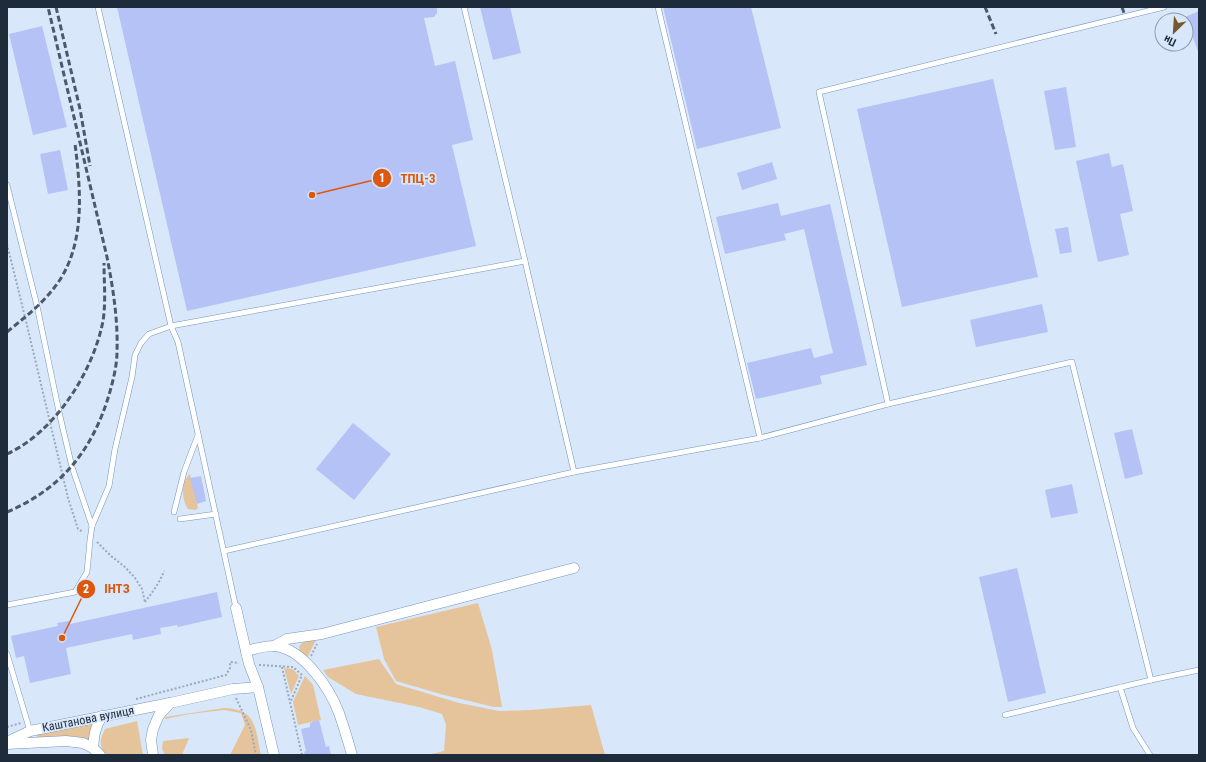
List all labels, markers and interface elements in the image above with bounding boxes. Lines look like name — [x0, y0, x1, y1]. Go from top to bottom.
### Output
north arrow — [1154, 12, 1194, 52]
text: Пн — [1162, 32, 1178, 49]
callout: ТПЦ-3 — [372, 166, 443, 191]
text: 1 — [379, 171, 385, 185]
text: ТПЦ-3 — [401, 171, 435, 186]
callout: ІНТЗ — [76, 576, 138, 601]
text: ІНТЗ — [104, 581, 130, 596]
text: 2 — [83, 582, 89, 596]
street label: Каштанова вулиця — [41, 703, 135, 735]

